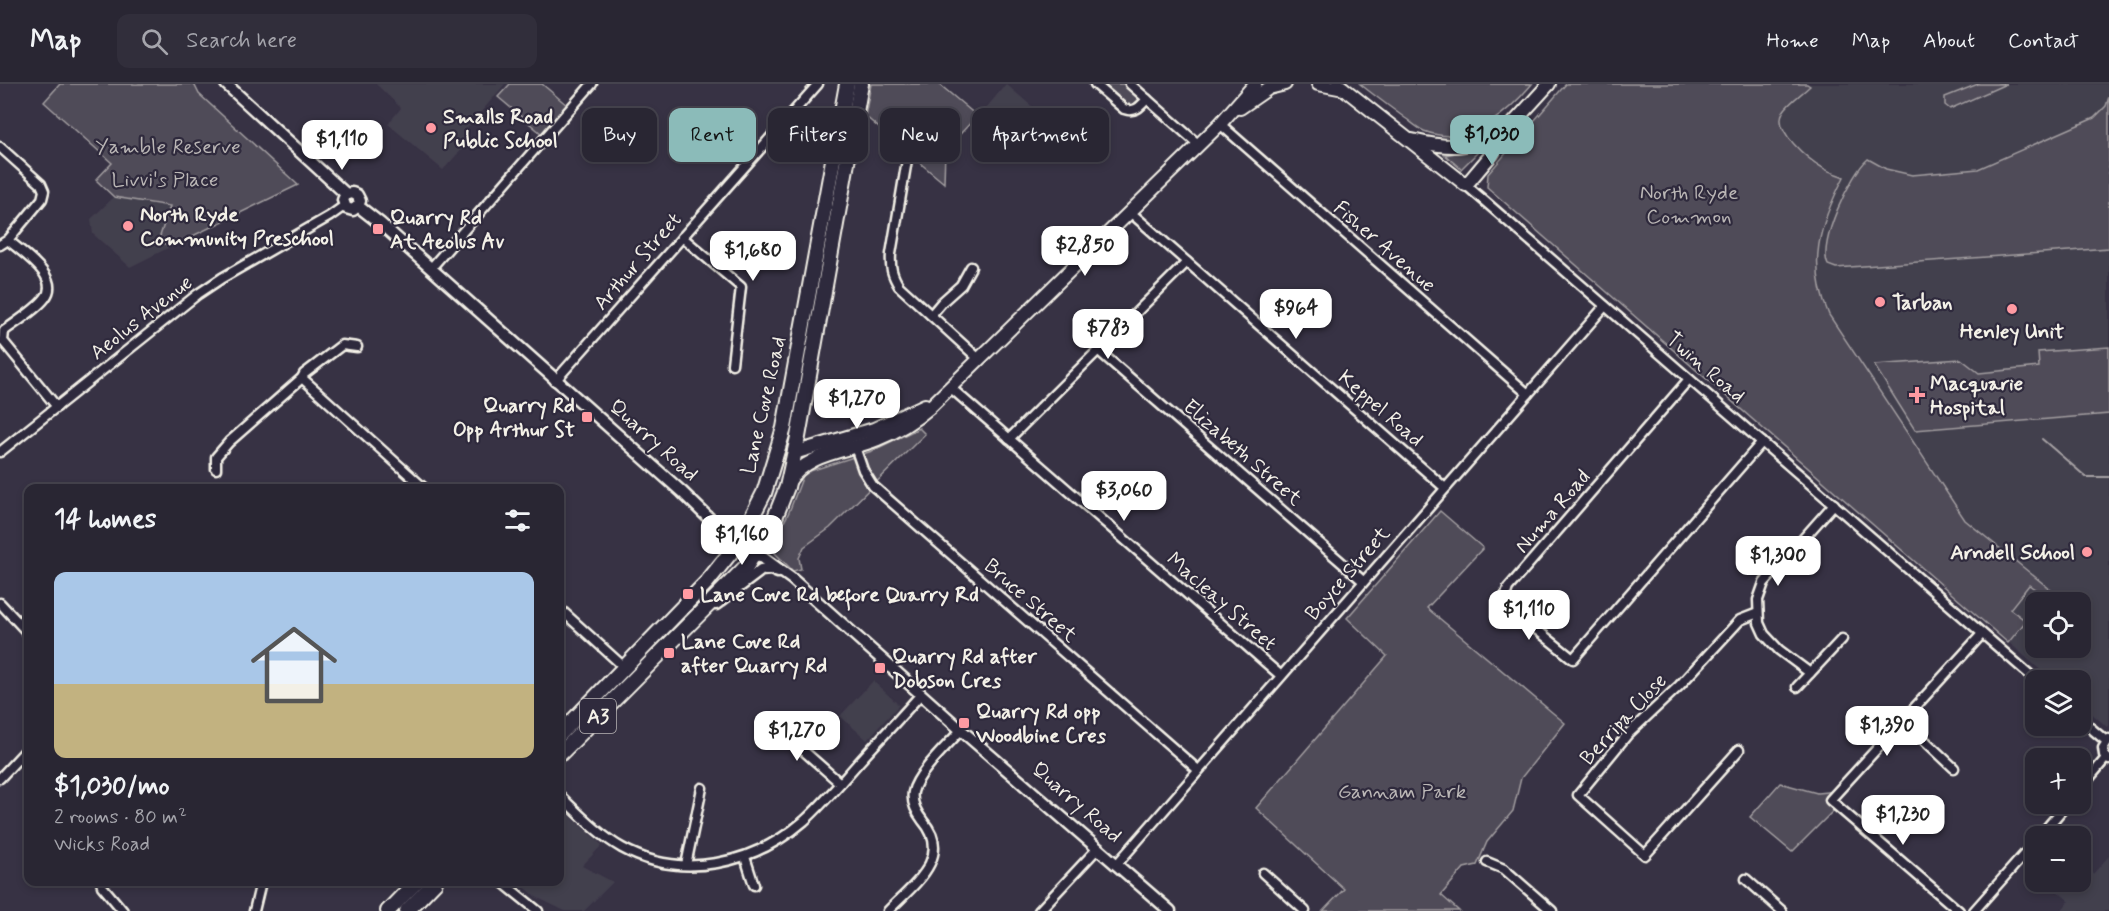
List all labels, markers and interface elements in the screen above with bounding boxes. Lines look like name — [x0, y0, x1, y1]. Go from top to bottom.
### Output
search box — [117, 14, 537, 68]
text: Map — [30, 23, 81, 60]
icon: search — [138, 25, 171, 58]
text: Search here — [186, 27, 297, 55]
text: Home — [1767, 27, 1819, 55]
text: Map — [1852, 27, 1890, 55]
text: About — [1923, 27, 1975, 55]
text: Contact — [2008, 27, 2079, 55]
place label: Smalls Road Public School — [443, 103, 558, 155]
chip: Buy — [582, 108, 657, 162]
chip: Rent — [669, 108, 756, 162]
chip: Filters — [768, 108, 868, 162]
chip: New — [880, 108, 960, 162]
chip: Apartment — [972, 108, 1109, 162]
pin: $1,030 — [1443, 115, 1541, 166]
pin: $1,110 — [293, 120, 391, 171]
marker: Smalls Road Public School — [424, 121, 438, 135]
text: $1,030 — [1464, 121, 1520, 148]
text: $1,110 — [316, 126, 368, 153]
park label: Yamble Reserve — [95, 133, 241, 161]
park label: Livvi's Place — [112, 166, 218, 194]
park label: North Ryde Common — [1640, 179, 1738, 231]
street label: Fisher Avenue — [1327, 195, 1441, 299]
place label: North Ryde Community Preschool — [140, 201, 334, 253]
place label: Quarry Rd At Aeolus Av — [390, 204, 504, 256]
street label: Arthur Street — [587, 207, 688, 317]
marker: North Ryde Community Preschool — [121, 219, 135, 233]
marker: Quarry Rd At Aeolus Av — [371, 222, 385, 236]
pin: $2,850 — [1036, 226, 1134, 277]
pin: $1,680 — [704, 231, 802, 282]
text: $2,850 — [1055, 232, 1115, 259]
text: $1,680 — [724, 237, 782, 264]
street label: Aeolus Avenue — [84, 269, 199, 367]
pin: $964 — [1260, 289, 1332, 340]
place label: Tarban — [1892, 289, 1953, 317]
text: $964 — [1274, 295, 1318, 322]
marker: Tarban — [1873, 295, 1887, 309]
marker: Henley Unit — [2005, 302, 2019, 316]
pin: $783 — [1072, 309, 1144, 360]
text: $783 — [1086, 315, 1130, 342]
place label: Henley Unit — [1960, 318, 2064, 346]
street label: Twin Road — [1660, 325, 1751, 410]
street label: Lane Cove Road — [735, 334, 793, 477]
street label: Keppel Road — [1332, 364, 1429, 454]
place label: Macquarie Hospital — [1930, 370, 2023, 422]
pin: $1,270 — [808, 379, 906, 430]
text: $1,270 — [828, 385, 886, 412]
marker: Macquarie Hospital — [1908, 386, 1926, 404]
place label: Quarry Rd Opp Arthur St — [453, 392, 575, 444]
street label: Quarry Road — [603, 393, 704, 488]
street label: Elizabeth Street — [1177, 393, 1308, 513]
marker: Quarry Rd Opp Arthur St — [580, 410, 594, 424]
street label: Numa Road — [1509, 464, 1597, 560]
pin: $3,060 — [1075, 471, 1173, 522]
text: $3,060 — [1095, 477, 1153, 504]
text: 14 homes — [54, 503, 156, 537]
icon: filters — [501, 504, 534, 537]
pin: $1,160 — [693, 515, 791, 566]
street label: Boyce Street — [1299, 520, 1397, 627]
text: $1,160 — [715, 521, 769, 548]
pin: $1,300 — [1729, 536, 1827, 587]
place label: Arndell School — [1950, 539, 2075, 567]
text: $1,300 — [1750, 542, 1806, 569]
marker: Arndell School — [2080, 545, 2094, 559]
street label: Macleay Street — [1160, 546, 1283, 658]
street label: Bruce Street — [978, 552, 1083, 649]
place label: Lane Cove Rd before Quarry Rd — [700, 581, 979, 611]
marker: Lane Cove Rd before Quarry Rd — [681, 587, 695, 601]
pin: $1,110 — [1480, 590, 1578, 641]
map controls — [2025, 592, 2091, 892]
button: locate — [2025, 592, 2091, 658]
text: $1,110 — [1503, 596, 1555, 623]
icon: home — [240, 611, 348, 719]
place label: Lane Cove Rd after Quarry Rd — [681, 628, 827, 680]
place label: Quarry Rd after Dobson Cres — [892, 643, 1038, 695]
marker: Lane Cove Rd after Quarry Rd — [662, 646, 676, 660]
marker: Quarry Rd after Dobson Cres — [873, 661, 887, 675]
street label: Berripa Close — [1574, 668, 1674, 772]
button: layers — [2025, 670, 2091, 736]
place label: Quarry Rd opp Woodbine Cres — [975, 698, 1107, 750]
road number: A3 — [580, 699, 616, 733]
pin: $1,390 — [1838, 706, 1936, 757]
pin: $1,270 — [748, 711, 846, 762]
text: $1,390 — [1859, 712, 1915, 739]
marker: Quarry Rd opp Woodbine Cres — [957, 716, 971, 730]
text: $1,270 — [768, 717, 826, 744]
button: + — [2025, 748, 2091, 814]
street label: Quarry Road — [1025, 756, 1128, 850]
text: $1,030/mo — [54, 770, 170, 804]
park label: Gannam Park — [1338, 778, 1467, 806]
pin: $1,230 — [1854, 795, 1952, 846]
text: $1,230 — [1876, 801, 1930, 828]
text: 2 rooms · 80 m² — [54, 804, 187, 831]
button: − — [2025, 826, 2091, 892]
text: Wicks Road — [54, 831, 150, 858]

